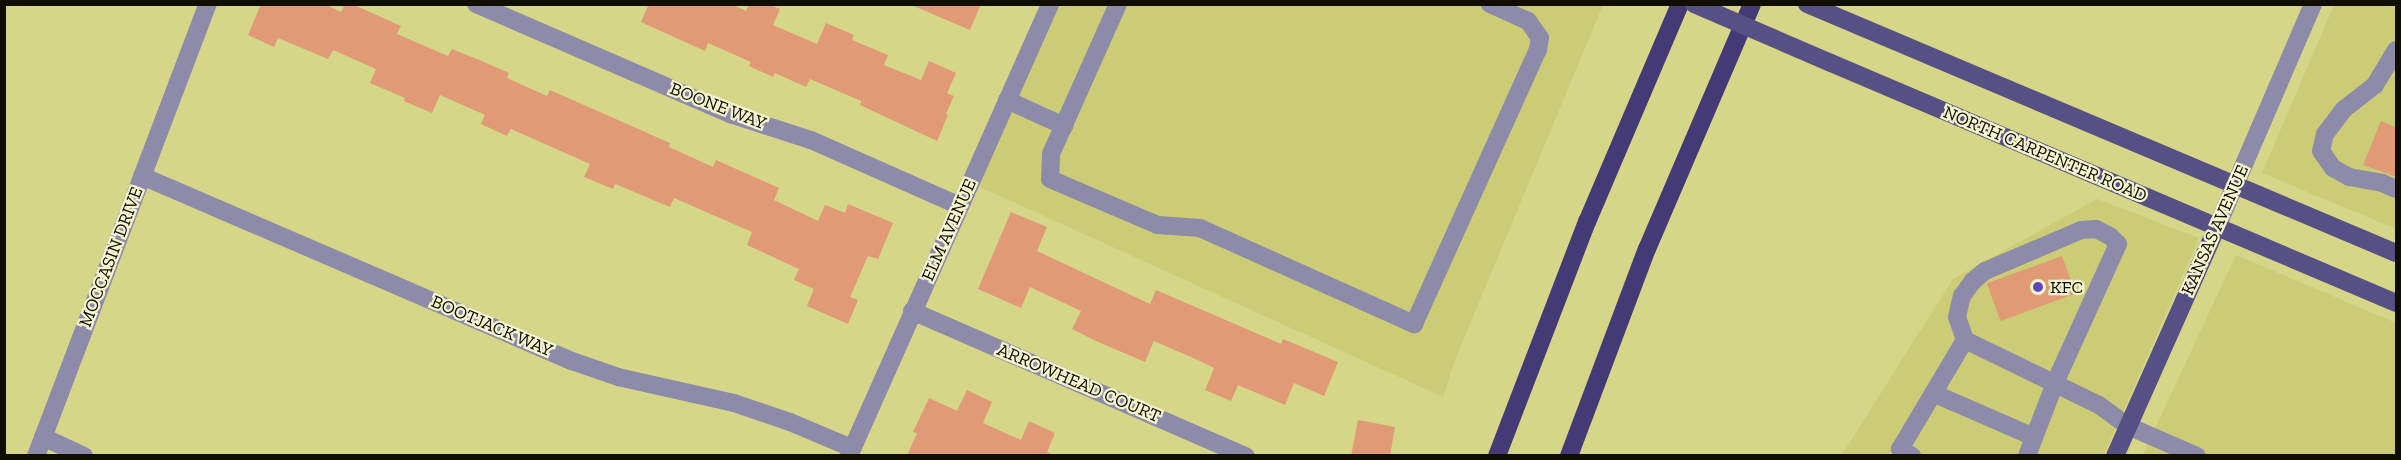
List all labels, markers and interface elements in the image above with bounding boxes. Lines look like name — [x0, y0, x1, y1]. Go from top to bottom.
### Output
street label: BOONE WAY — [667, 78, 769, 134]
street label: NORTH CARPENTER ROAD — [1940, 101, 2150, 207]
street label: KANSAS AVENUE — [2177, 161, 2253, 299]
street label: ELM AVENUE — [917, 175, 981, 285]
street label: MOCCASIN DRIVE — [74, 184, 148, 330]
place label: KFC — [2050, 276, 2083, 298]
marker: KFC — [2031, 280, 2045, 294]
street label: BOOTJACK WAY — [428, 291, 556, 361]
street label: ARROWHEAD COURT — [994, 339, 1164, 427]

